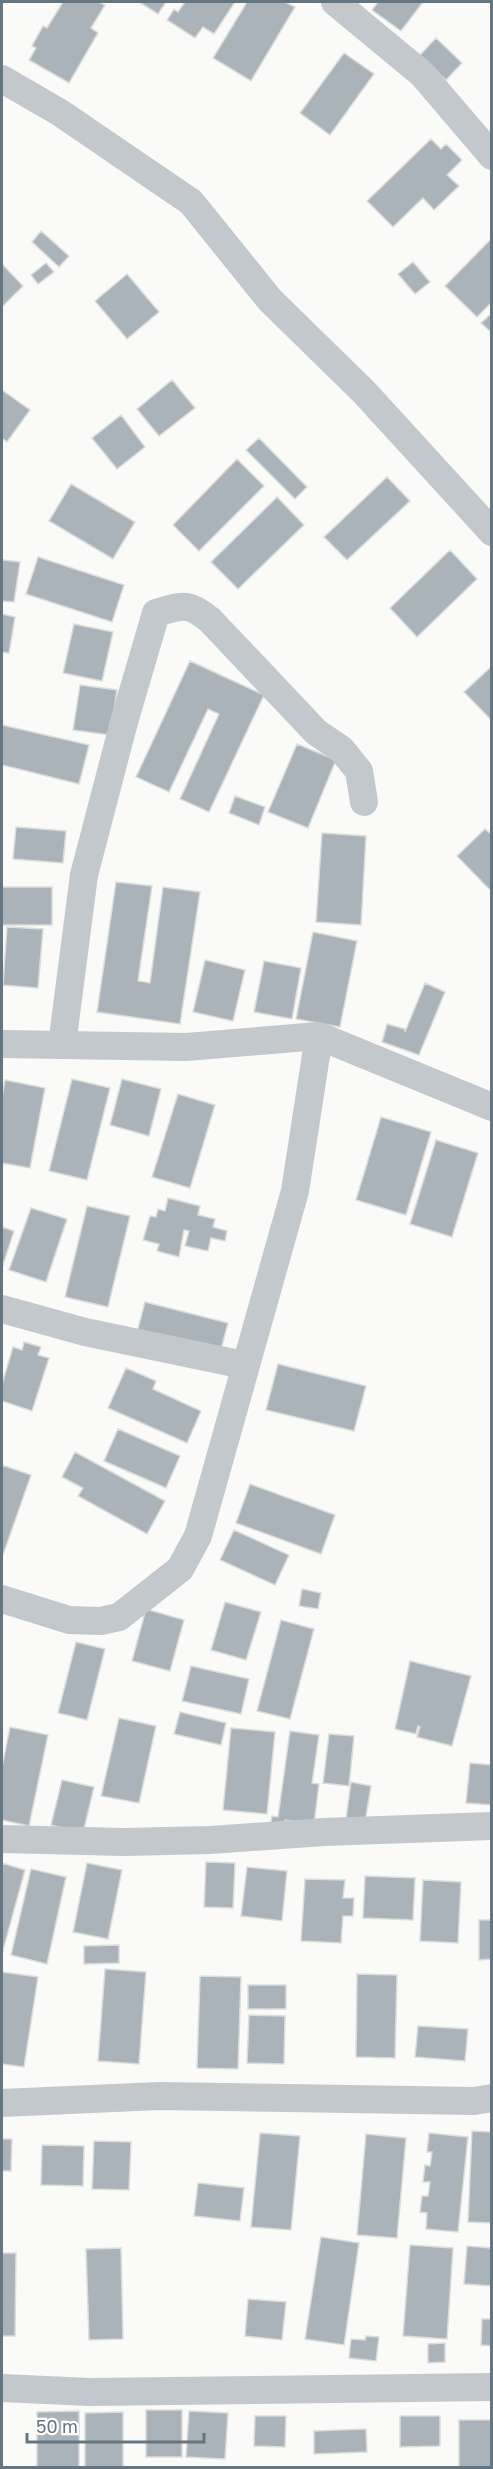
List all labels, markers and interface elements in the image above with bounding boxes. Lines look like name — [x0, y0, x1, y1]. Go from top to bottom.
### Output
scale bar — [27, 2406, 204, 2444]
text: 50 m — [36, 2415, 78, 2437]

